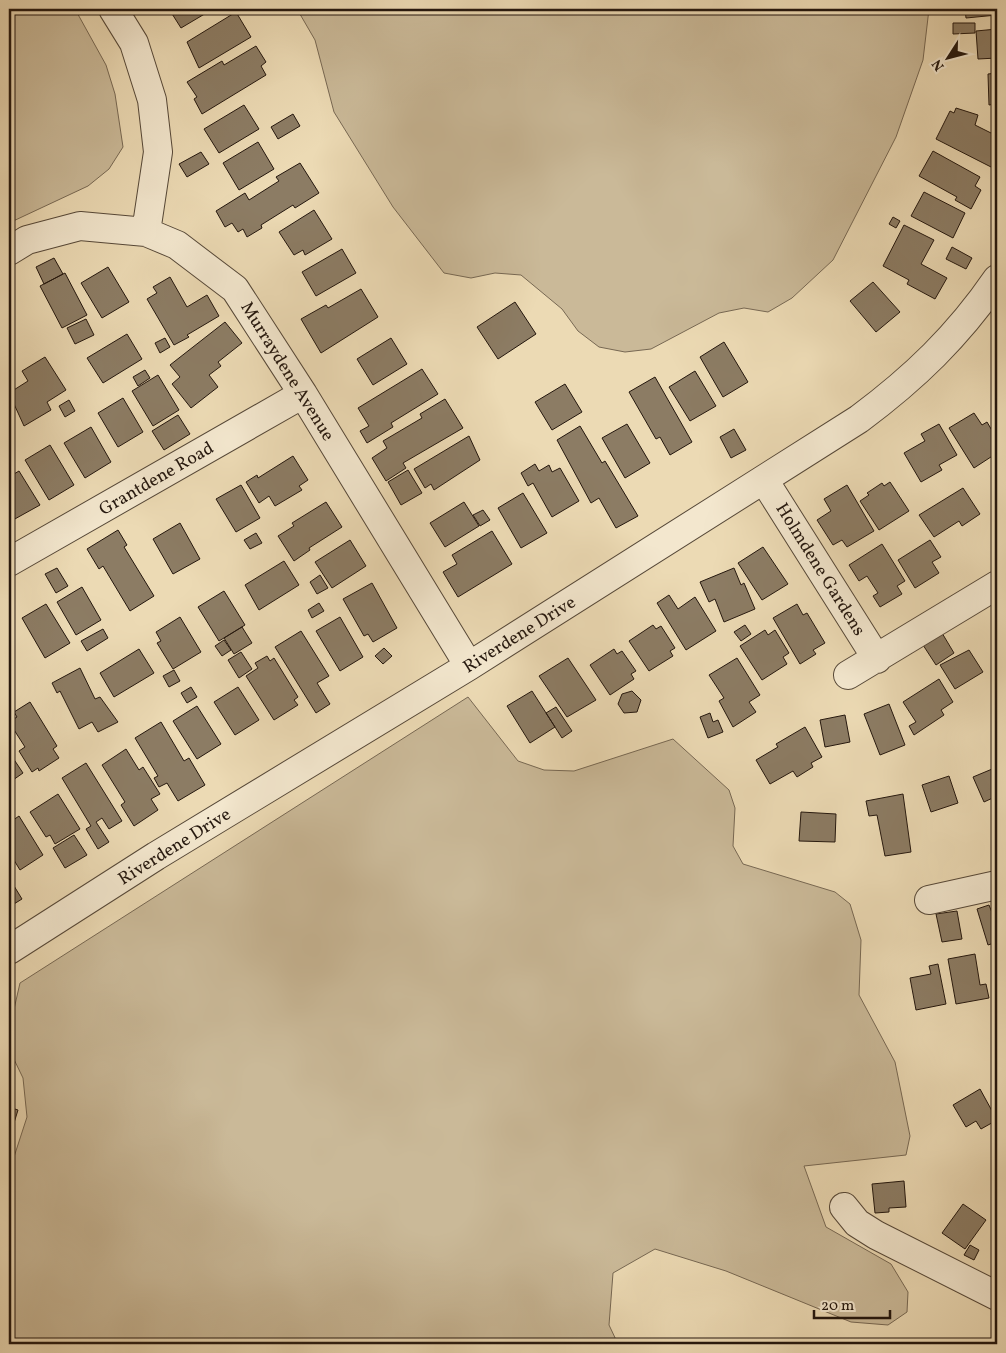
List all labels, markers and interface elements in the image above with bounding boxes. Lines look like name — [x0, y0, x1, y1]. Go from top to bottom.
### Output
north arrow — [924, 32, 974, 82]
text: N — [928, 55, 949, 74]
street label: Murraydene Avenue — [234, 297, 340, 446]
street label: Grantdene Road — [95, 436, 219, 522]
street label: Holmdene Gardens — [769, 498, 871, 641]
street label: Riverdene Drive — [459, 591, 581, 680]
street label: Riverdene Drive — [114, 803, 236, 892]
scale bar — [814, 1288, 890, 1320]
text: 20 m — [821, 1296, 854, 1317]

